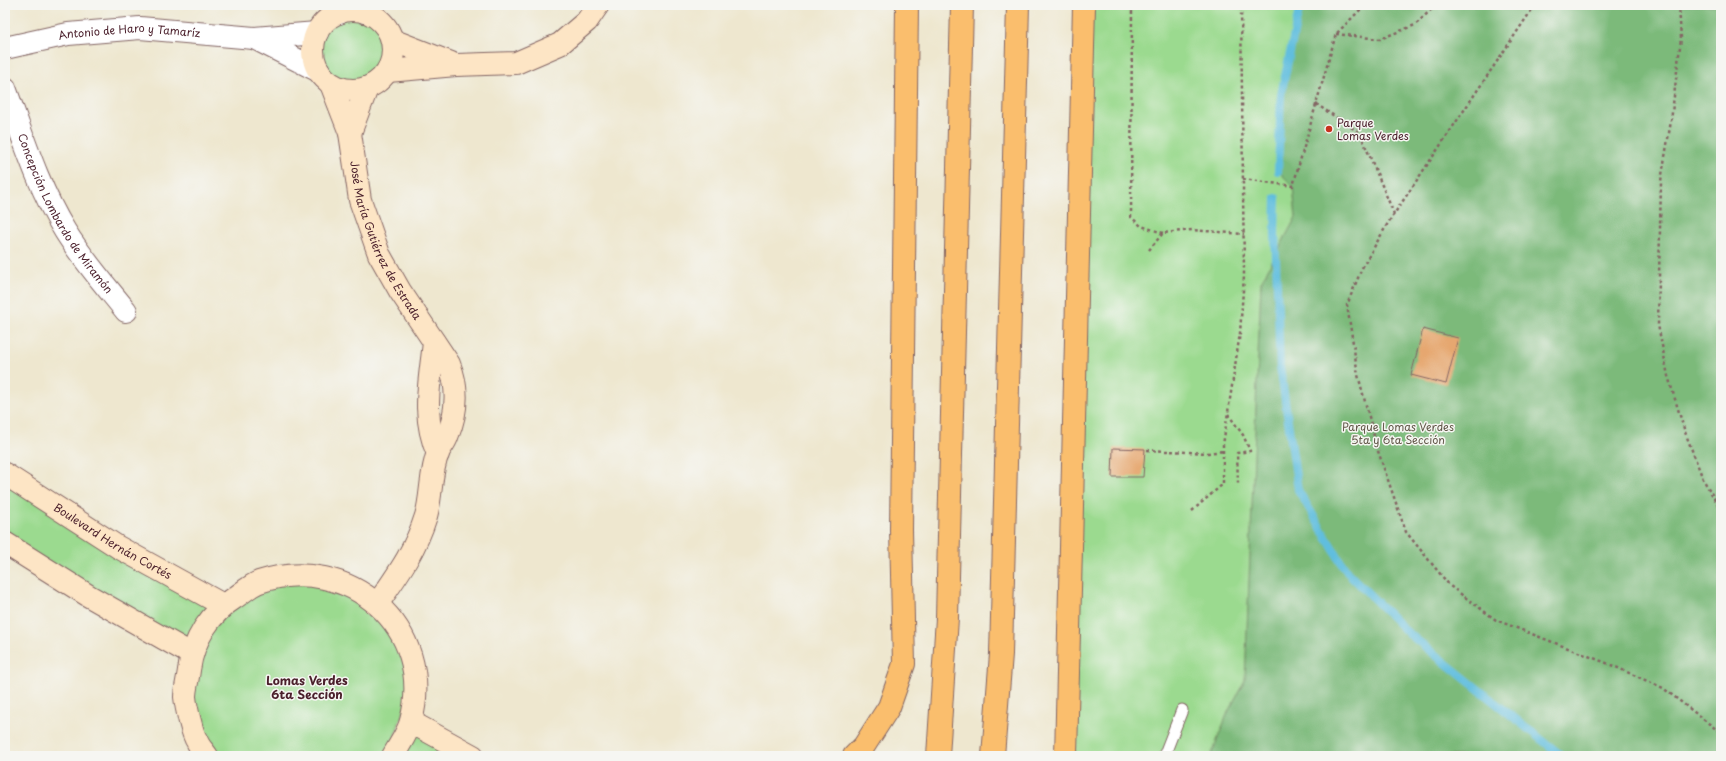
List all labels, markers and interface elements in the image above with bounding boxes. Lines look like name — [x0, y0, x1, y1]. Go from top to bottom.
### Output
street label: Antonio de Haro y Tamaríz — [56, 19, 202, 44]
place label: Parque Lomas Verdes — [1337, 114, 1409, 144]
marker: Parque Lomas Verdes — [1324, 124, 1334, 134]
street label: Concepción Lombardo de Miramón — [14, 131, 117, 297]
street label: José María Gutiérrez de Estrada — [346, 160, 426, 323]
park label: Parque Lomas Verdes 5ta y 6ta Sección — [1342, 418, 1454, 448]
street label: Boulevard Hernán Cortés — [51, 499, 175, 583]
district label: Lomas Verdes 6ta Sección — [266, 671, 348, 703]

